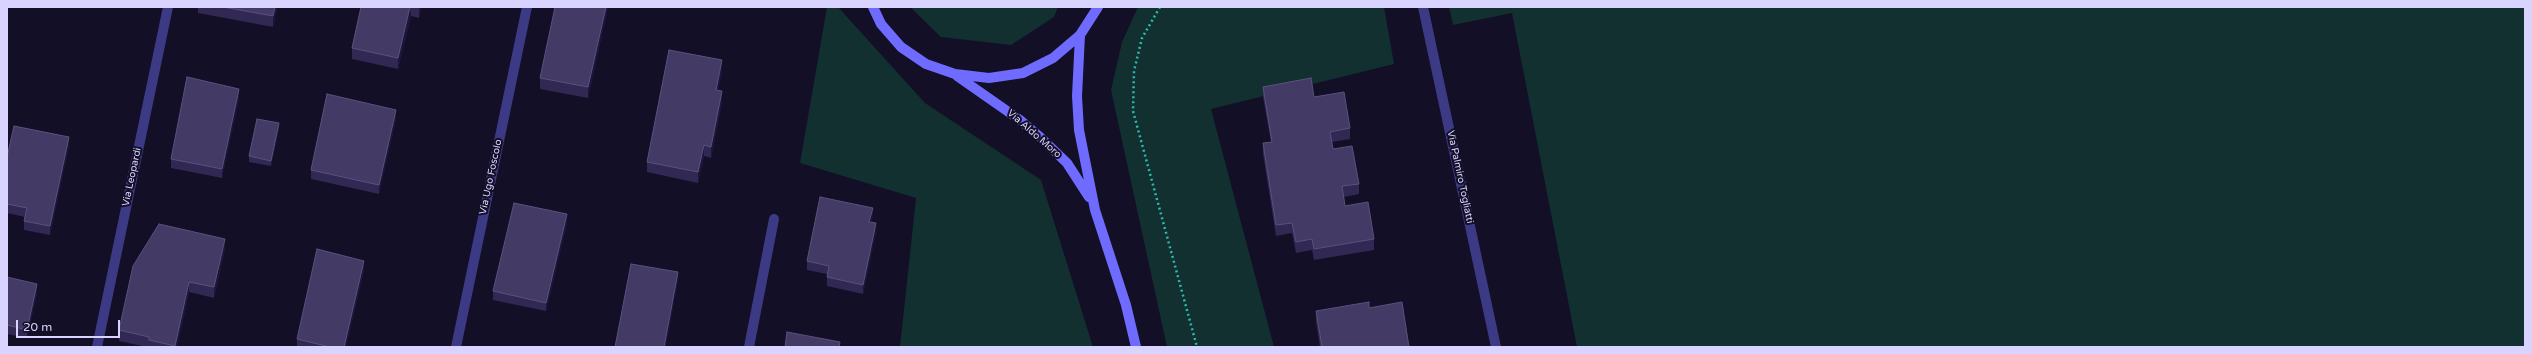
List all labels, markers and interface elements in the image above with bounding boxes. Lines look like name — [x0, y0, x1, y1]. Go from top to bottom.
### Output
street label: Via Aldo Moro — [1004, 107, 1064, 161]
street label: Via Palmiro Togliatti — [1444, 129, 1476, 225]
street label: Via Ugo Foscolo — [477, 138, 505, 216]
street label: Via Leopardi — [120, 147, 144, 207]
scale bar — [18, 312, 122, 338]
text: 20 m — [23, 320, 52, 334]

